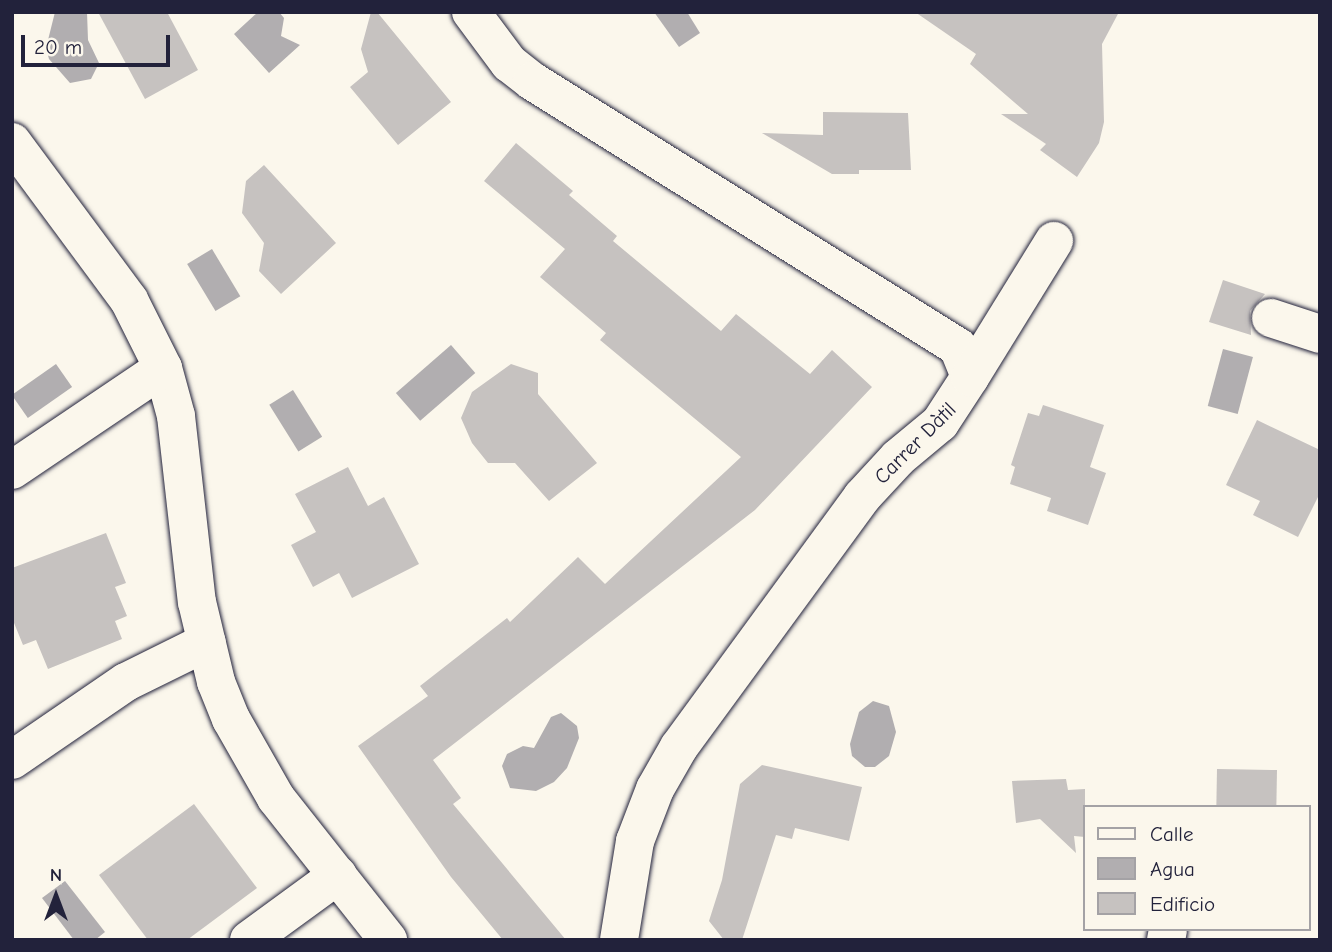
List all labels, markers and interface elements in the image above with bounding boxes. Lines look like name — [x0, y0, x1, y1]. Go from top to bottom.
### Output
scale bar — [24, 21, 173, 65]
text: 20 m — [34, 35, 82, 59]
street label: Carrer Dàtil — [869, 397, 961, 489]
legend — [1084, 805, 1311, 931]
text: Calle — [1150, 822, 1193, 846]
text: Agua — [1150, 857, 1195, 881]
north arrow — [21, 861, 91, 931]
text: N — [50, 864, 62, 886]
text: Edificio — [1150, 892, 1215, 916]

